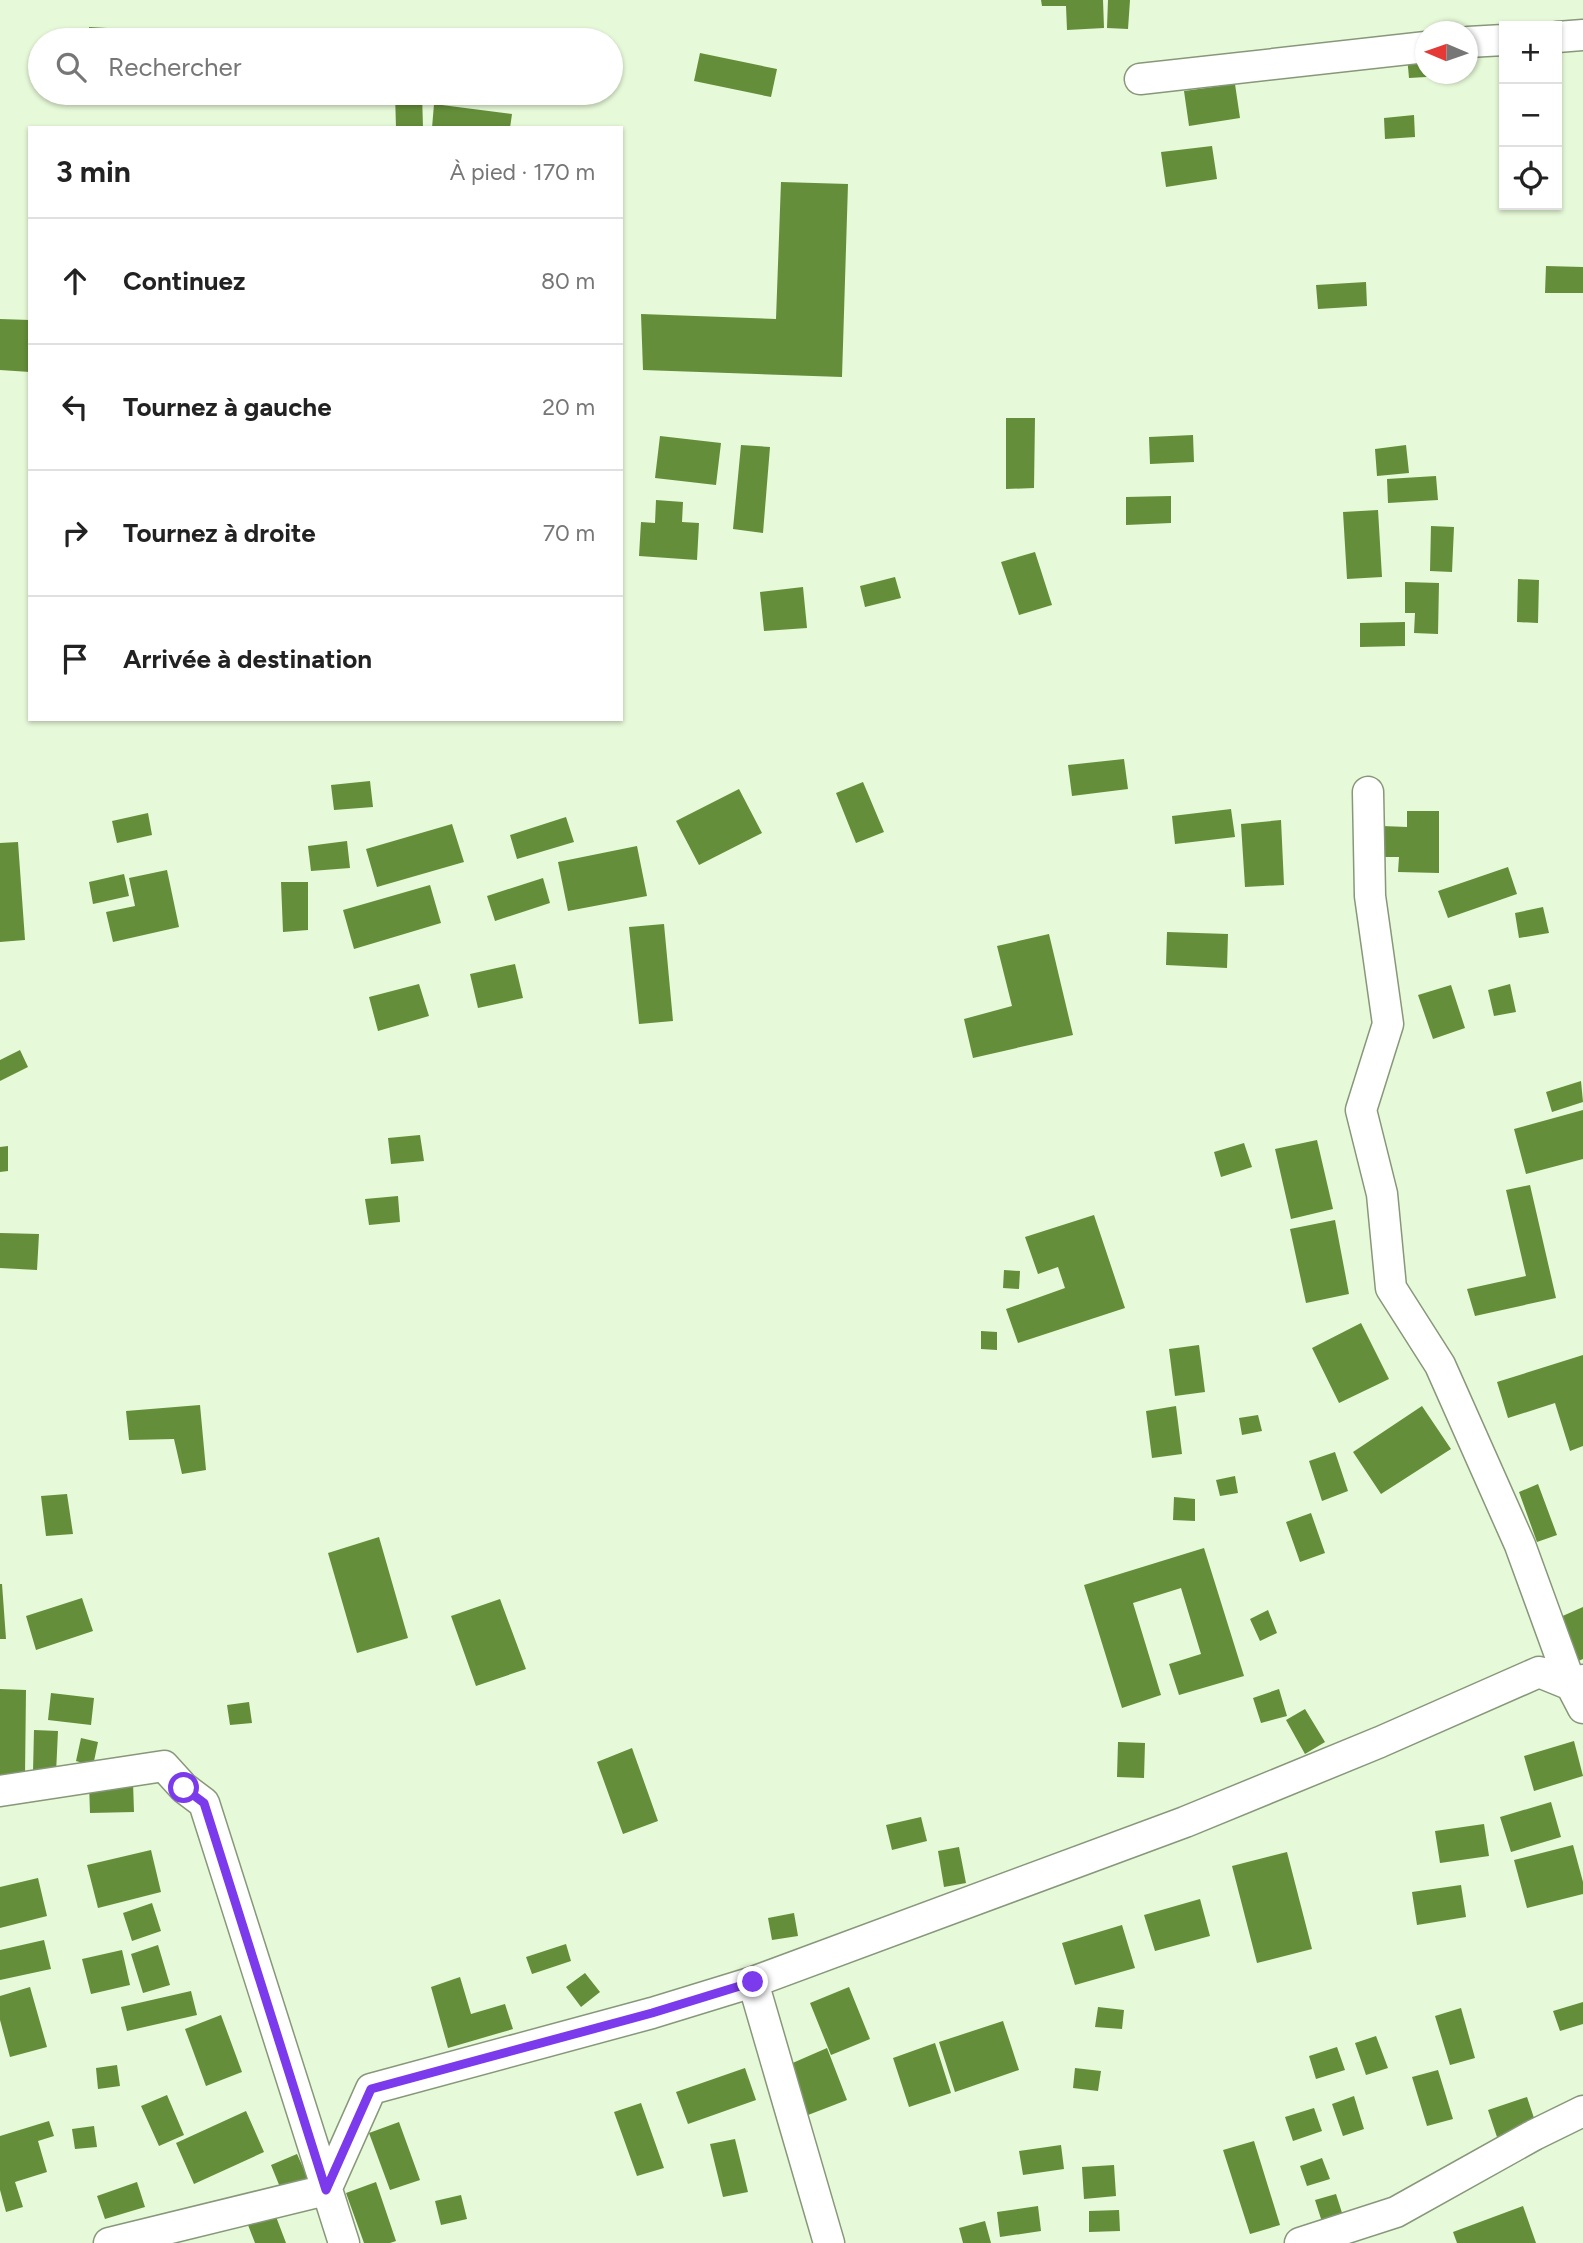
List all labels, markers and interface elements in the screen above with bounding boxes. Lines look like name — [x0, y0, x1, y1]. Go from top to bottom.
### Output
north arrow — [1415, 21, 1478, 84]
map controls — [1499, 21, 1562, 210]
button: + — [1499, 21, 1562, 84]
search box — [28, 28, 623, 105]
icon: search — [52, 48, 90, 86]
text: Rechercher — [108, 51, 242, 83]
button: − — [1499, 84, 1562, 147]
button: locate — [1499, 147, 1562, 210]
text: 3 min — [56, 153, 131, 190]
text: À pied · 170 m — [450, 158, 595, 186]
icon: ahead — [56, 262, 94, 300]
text: Continuez — [123, 265, 245, 297]
text: 80 m — [541, 267, 595, 295]
icon: left — [56, 388, 94, 426]
text: Tournez à gauche — [123, 391, 332, 423]
text: 20 m — [542, 393, 595, 421]
icon: right — [56, 514, 94, 552]
text: Tournez à droite — [123, 517, 316, 549]
text: 70 m — [543, 519, 595, 547]
icon: arrive — [56, 640, 94, 678]
text: Arrivée à destination — [123, 643, 372, 675]
route start — [168, 1772, 199, 1803]
route end — [737, 1966, 768, 1997]

